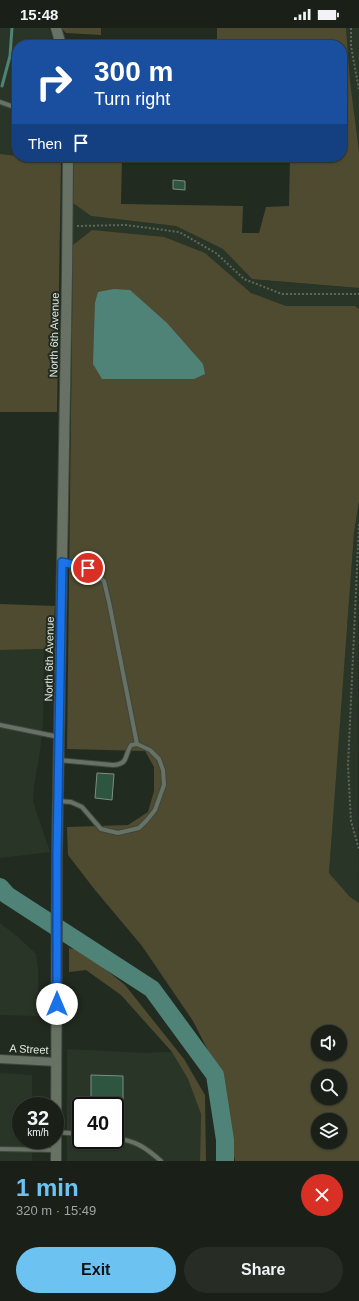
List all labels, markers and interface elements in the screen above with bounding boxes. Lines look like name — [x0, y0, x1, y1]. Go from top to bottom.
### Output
text: 15:48 — [20, 6, 58, 23]
icon: right — [28, 56, 80, 108]
text: 300 m — [94, 56, 173, 87]
text: Turn right — [94, 89, 170, 109]
icon: arrive — [70, 132, 92, 154]
text: Then — [28, 135, 62, 152]
street label: North 6th Avenue — [47, 292, 61, 378]
pin — [71, 551, 105, 585]
icon: arrive — [77, 557, 99, 579]
street label: North 6th Avenue — [42, 616, 56, 702]
position arrow — [36, 983, 78, 1025]
map controls — [311, 1025, 347, 1149]
button: sound — [311, 1025, 347, 1061]
street label: A Street — [9, 1042, 49, 1056]
button: search — [311, 1069, 347, 1105]
speed limit sign: 40 — [72, 1097, 124, 1149]
text: 32 — [27, 1107, 49, 1129]
button: layers — [311, 1113, 347, 1149]
text: km/h — [27, 1127, 49, 1138]
text: 1 min — [16, 1174, 79, 1201]
button: close — [301, 1174, 343, 1216]
text: 320 m · 15:49 — [16, 1203, 96, 1218]
button: Exit — [16, 1247, 176, 1293]
button: Share — [184, 1247, 343, 1293]

